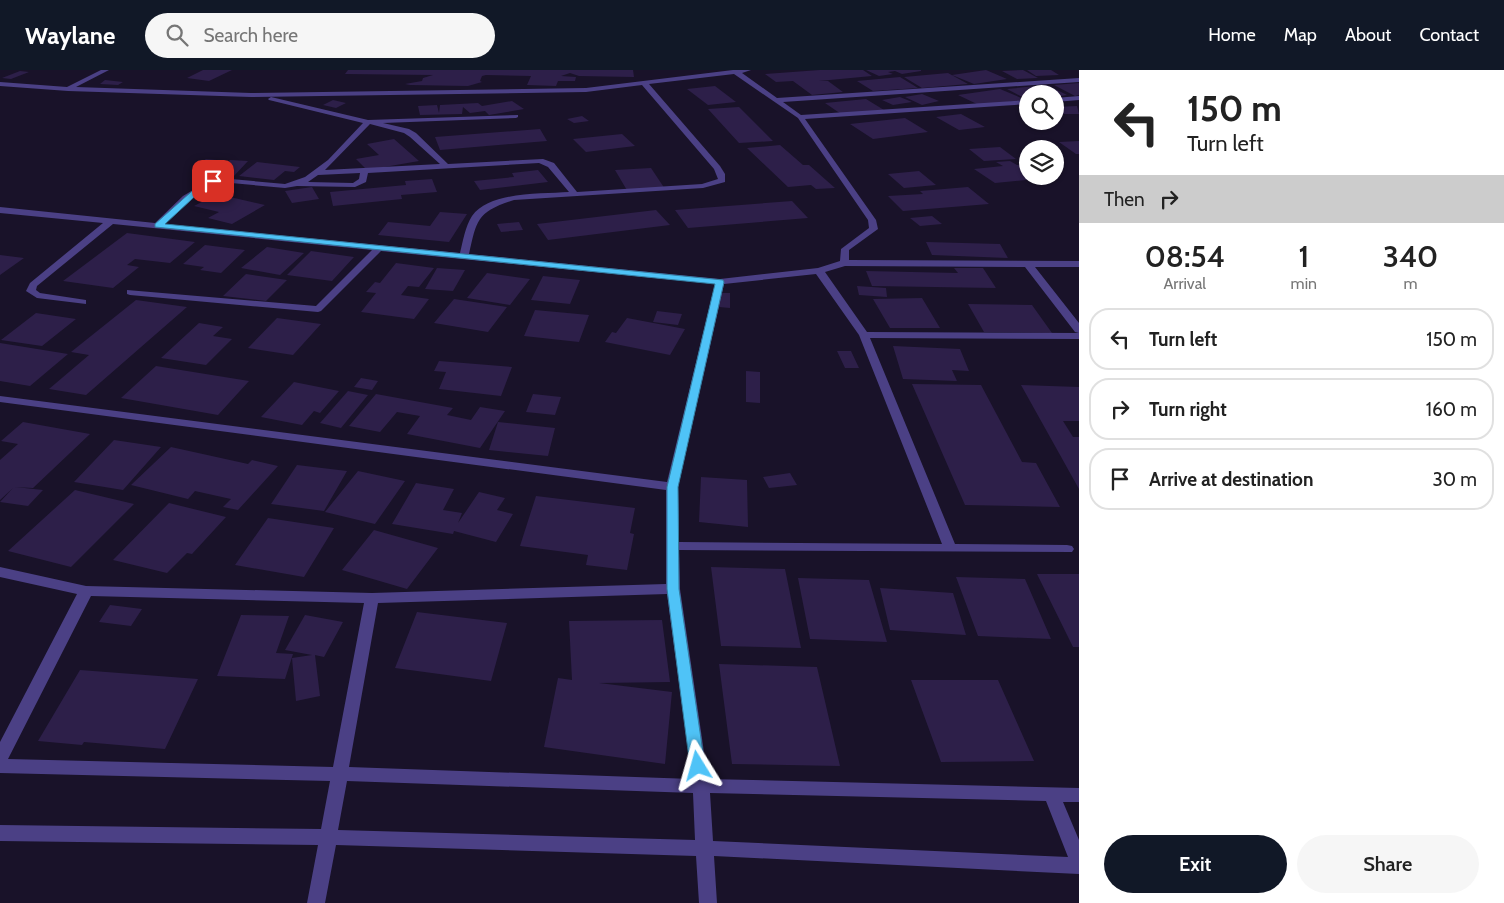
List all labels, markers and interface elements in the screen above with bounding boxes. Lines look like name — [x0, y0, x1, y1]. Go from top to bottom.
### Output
search box — [145, 13, 495, 58]
text: Waylane — [25, 21, 115, 50]
icon: search — [163, 21, 191, 49]
text: Search here — [203, 24, 298, 47]
text: Home — [1208, 24, 1256, 46]
text: Map — [1284, 24, 1317, 46]
text: About — [1345, 24, 1391, 46]
text: Contact — [1419, 24, 1479, 46]
map controls — [1019, 85, 1064, 185]
button: search — [1019, 85, 1064, 130]
text: 150 m — [1187, 87, 1282, 130]
icon: left — [1104, 90, 1169, 155]
text: Turn left — [1187, 130, 1264, 157]
button: layers — [1019, 140, 1064, 185]
pin — [192, 160, 234, 202]
icon: arrive — [199, 167, 227, 195]
icon: right — [1155, 185, 1183, 213]
text: Then — [1104, 188, 1145, 211]
text: 08:54 — [1145, 238, 1225, 275]
text: 1 — [1298, 238, 1309, 275]
text: 340 — [1383, 238, 1438, 275]
text: Arrival — [1164, 274, 1206, 293]
text: min — [1291, 274, 1317, 293]
text: m — [1403, 274, 1417, 293]
icon: left — [1106, 325, 1134, 353]
text: Turn left — [1149, 328, 1217, 351]
text: 150 m — [1426, 328, 1477, 351]
icon: right — [1106, 395, 1134, 423]
text: Turn right — [1149, 398, 1227, 421]
text: 160 m — [1426, 398, 1477, 421]
icon: arrive — [1106, 465, 1134, 493]
text: Arrive at destination — [1149, 468, 1313, 491]
text: 30 m — [1433, 468, 1477, 491]
position arrow — [671, 739, 723, 791]
button: Exit — [1104, 835, 1287, 893]
button: Share — [1297, 835, 1479, 893]

